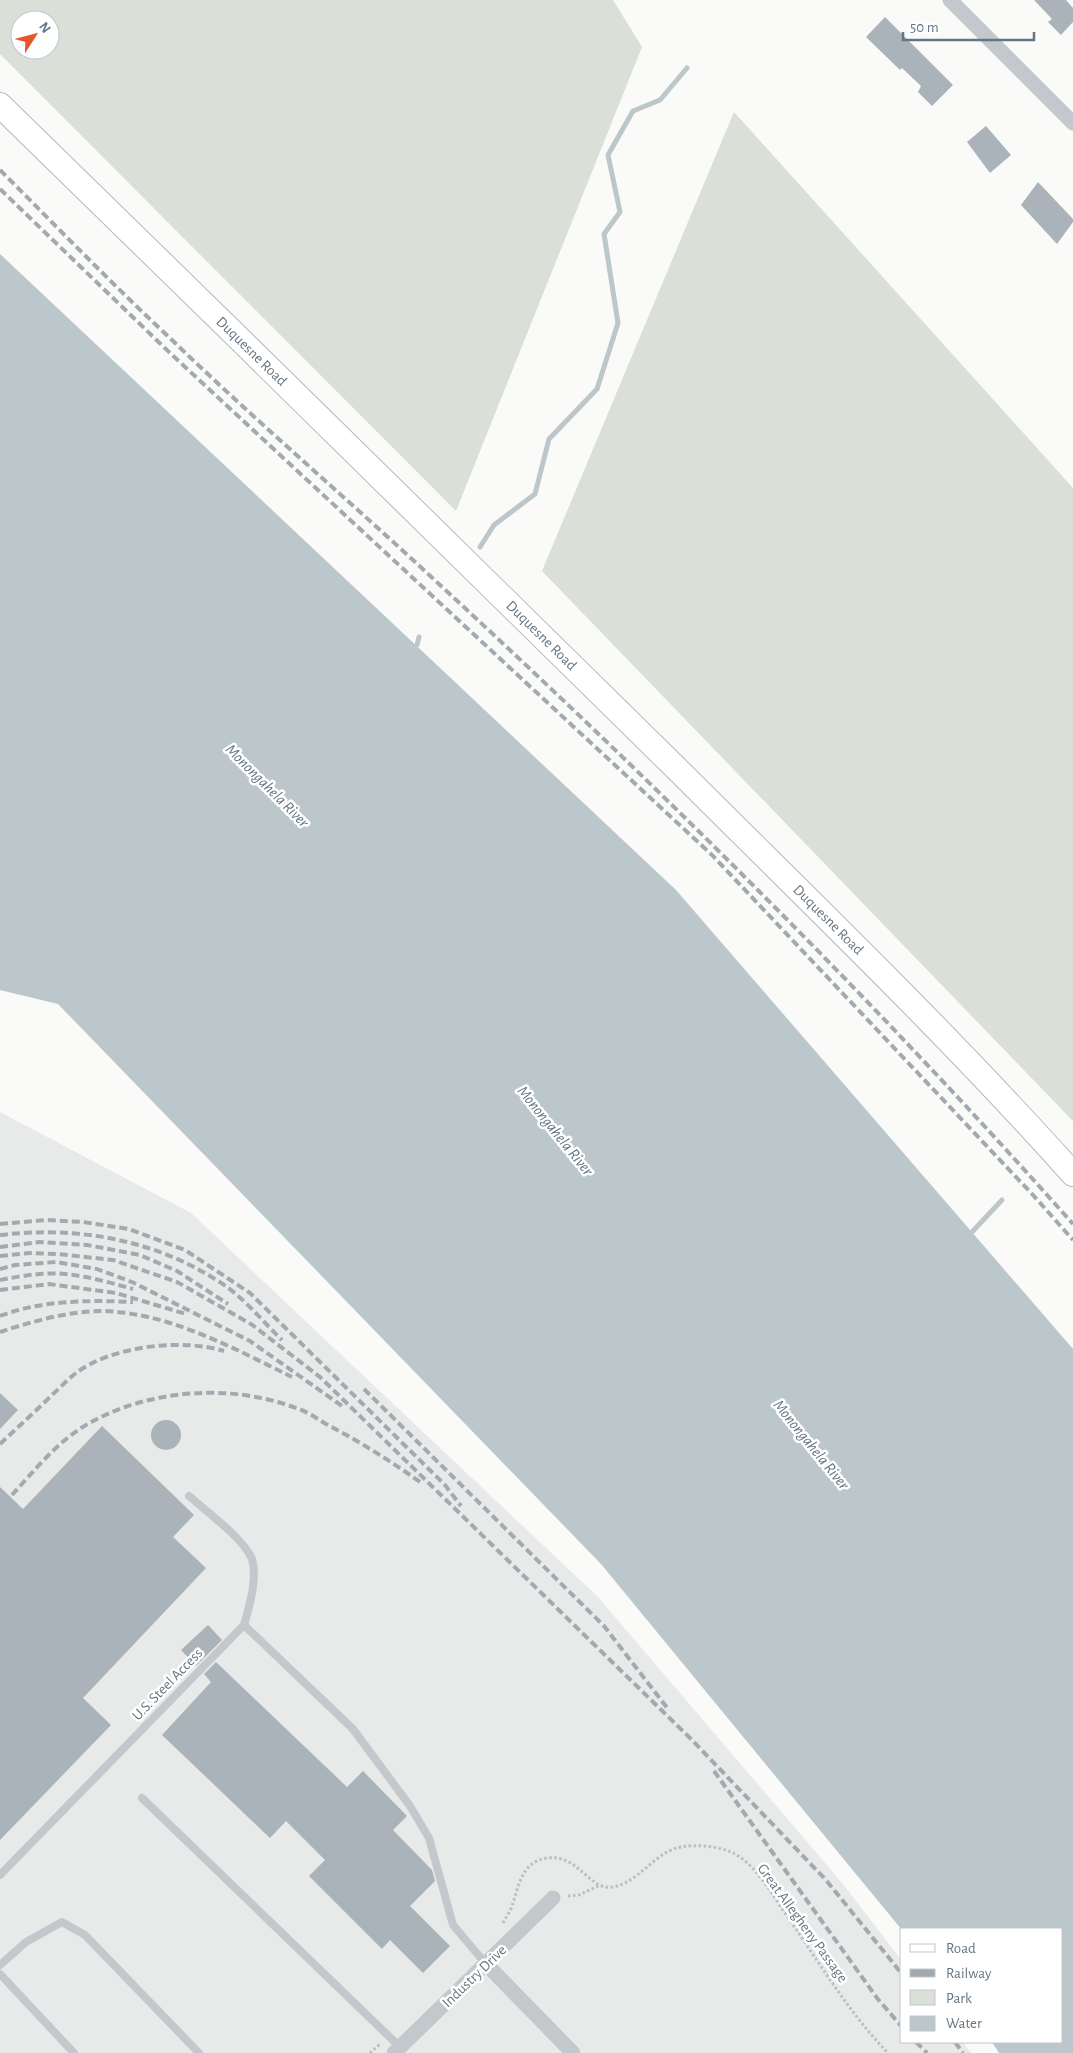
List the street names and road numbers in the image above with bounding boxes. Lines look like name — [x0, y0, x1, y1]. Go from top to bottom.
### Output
street label: Duquesne Road — [213, 314, 290, 389]
street label: Duquesne Road — [503, 598, 580, 673]
street label: Duquesne Road — [790, 882, 866, 958]
street label: U.S. Steel Access — [129, 1645, 205, 1723]
street label: Great Allegheny Passage — [755, 1861, 851, 1985]
street label: Industry Drive — [439, 1942, 509, 2010]

